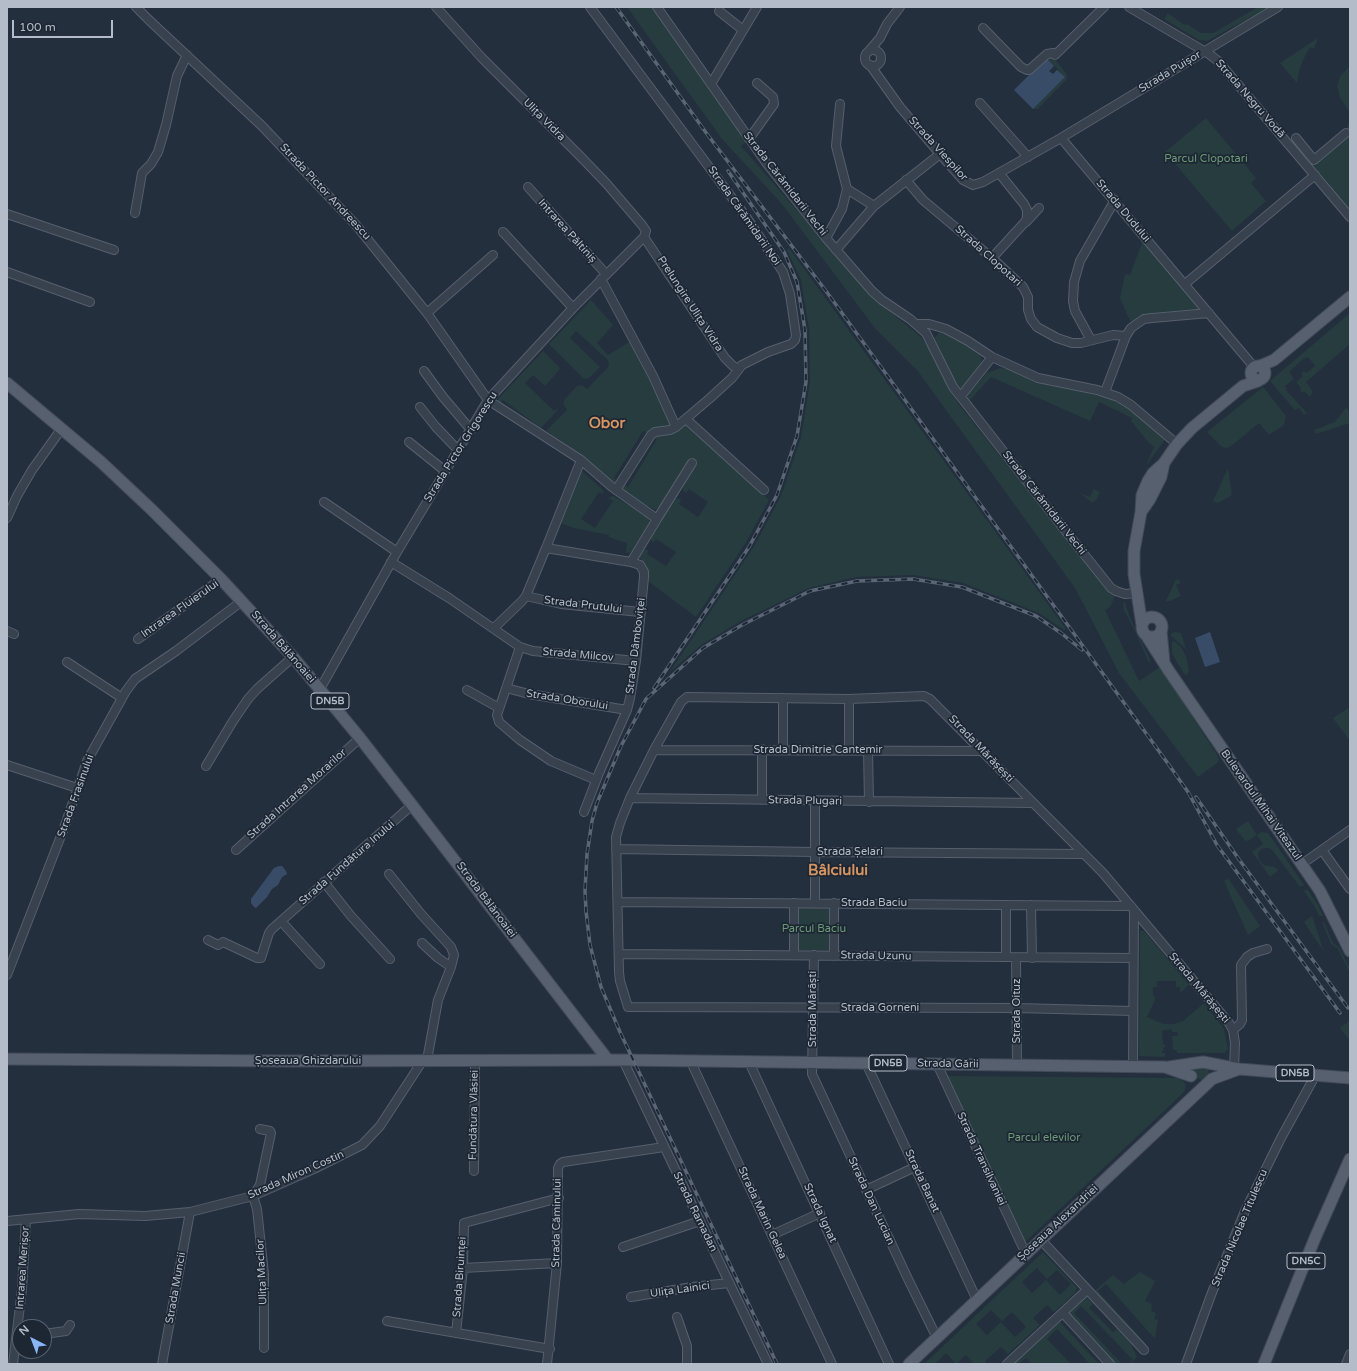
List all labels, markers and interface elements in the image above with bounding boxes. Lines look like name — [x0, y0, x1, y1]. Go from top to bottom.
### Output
scale bar — [14, 12, 115, 38]
text: 100 m — [19, 20, 56, 34]
street label: Strada Puișor — [1137, 48, 1203, 96]
street label: Strada Negru Vodă — [1212, 57, 1288, 141]
street label: Ulița Vidra — [520, 96, 568, 144]
street label: Strada Viespilor — [906, 114, 970, 184]
street label: Strada Cărămidarii Vechi — [740, 129, 830, 239]
street label: Strada Pictor Andreescu — [277, 141, 373, 243]
park label: Parcul Clopotari — [1164, 152, 1248, 166]
street label: Strada Cărămidarii Noi — [705, 164, 783, 268]
street label: Strada Dudului — [1093, 177, 1153, 245]
street label: Intrarea Păltiniș — [535, 196, 599, 266]
street label: Strada Clopotari — [952, 223, 1024, 289]
street label: Prelungire Ulița Vidra — [654, 254, 726, 354]
street label: Strada Pictor Grigorescu — [422, 389, 500, 505]
district label: Obor — [589, 415, 625, 433]
street label: Strada Cărămidarii Vechi — [999, 448, 1089, 558]
street label: Intrarea Fluierului — [139, 577, 221, 641]
street label: Strada Prutului — [543, 594, 623, 616]
street label: Strada Dâmboviței — [624, 597, 648, 695]
street label: Strada Bălănoaiei — [248, 608, 318, 686]
street label: Strada Milcov — [542, 645, 614, 665]
street label: Strada Oborului — [525, 687, 609, 713]
road number: DN5B — [311, 693, 349, 709]
street label: Strada Mărășești — [946, 713, 1016, 785]
street label: Strada Dimitrie Cantemir — [754, 743, 882, 757]
street label: Strada Intrarea Morarilor — [245, 746, 349, 842]
street label: Bulevardul Mihai Viteazul — [1218, 747, 1304, 863]
street label: Strada Frasinului — [55, 753, 97, 839]
street label: Strada Plugari — [768, 794, 842, 808]
street label: Strada Fundătura Inului — [296, 818, 398, 908]
street label: Strada Șelari — [817, 845, 883, 859]
street label: Strada Bălănoaiei — [453, 860, 519, 940]
district label: Bâlciului — [808, 862, 868, 880]
street label: Strada Baciu — [841, 896, 907, 910]
park label: Parcul Baciu — [782, 922, 846, 936]
street label: Strada Uzunu — [840, 949, 912, 963]
street label: Strada Mărășești — [1166, 950, 1232, 1026]
street label: Strada Mărăști — [806, 971, 820, 1047]
street label: Strada Oituz — [1010, 978, 1024, 1044]
street label: Strada Gorneni — [841, 1001, 919, 1015]
street label: Șoseaua Ghizdarului — [255, 1054, 361, 1068]
road number: DN5B — [869, 1055, 907, 1071]
street label: Strada Gării — [917, 1057, 979, 1071]
road number: DN5B — [1276, 1065, 1314, 1081]
street label: Fundătura Vlăsiei — [467, 1070, 481, 1160]
street label: Strada Transilvaniei — [954, 1110, 1008, 1208]
park label: Parcul elevilor — [1008, 1131, 1080, 1145]
street label: Strada Banat — [902, 1147, 942, 1215]
street label: Strada Miron Costin — [246, 1148, 346, 1202]
street label: Strada Dan Lucian — [845, 1155, 897, 1247]
street label: Strada Marin Gelea — [735, 1165, 789, 1261]
street label: Strada Nicolae Titulescu — [1209, 1167, 1271, 1289]
street label: Strada Ramadan — [670, 1170, 720, 1254]
street label: Strada Căminului — [550, 1178, 564, 1268]
street label: Strada Ignat — [800, 1181, 840, 1245]
street label: Șoseaua Alexandriei — [1015, 1182, 1101, 1264]
street label: Intrarea Merișor — [14, 1226, 32, 1310]
street label: Strada Biruinței — [451, 1236, 469, 1318]
street label: Ulița Macilor — [254, 1239, 270, 1305]
street label: Strada Muncii — [163, 1251, 189, 1325]
road number: DN5C — [1287, 1253, 1325, 1269]
street label: Ulița Lainici — [649, 1279, 711, 1301]
north arrow — [12, 1319, 52, 1359]
text: N — [17, 1323, 32, 1338]

